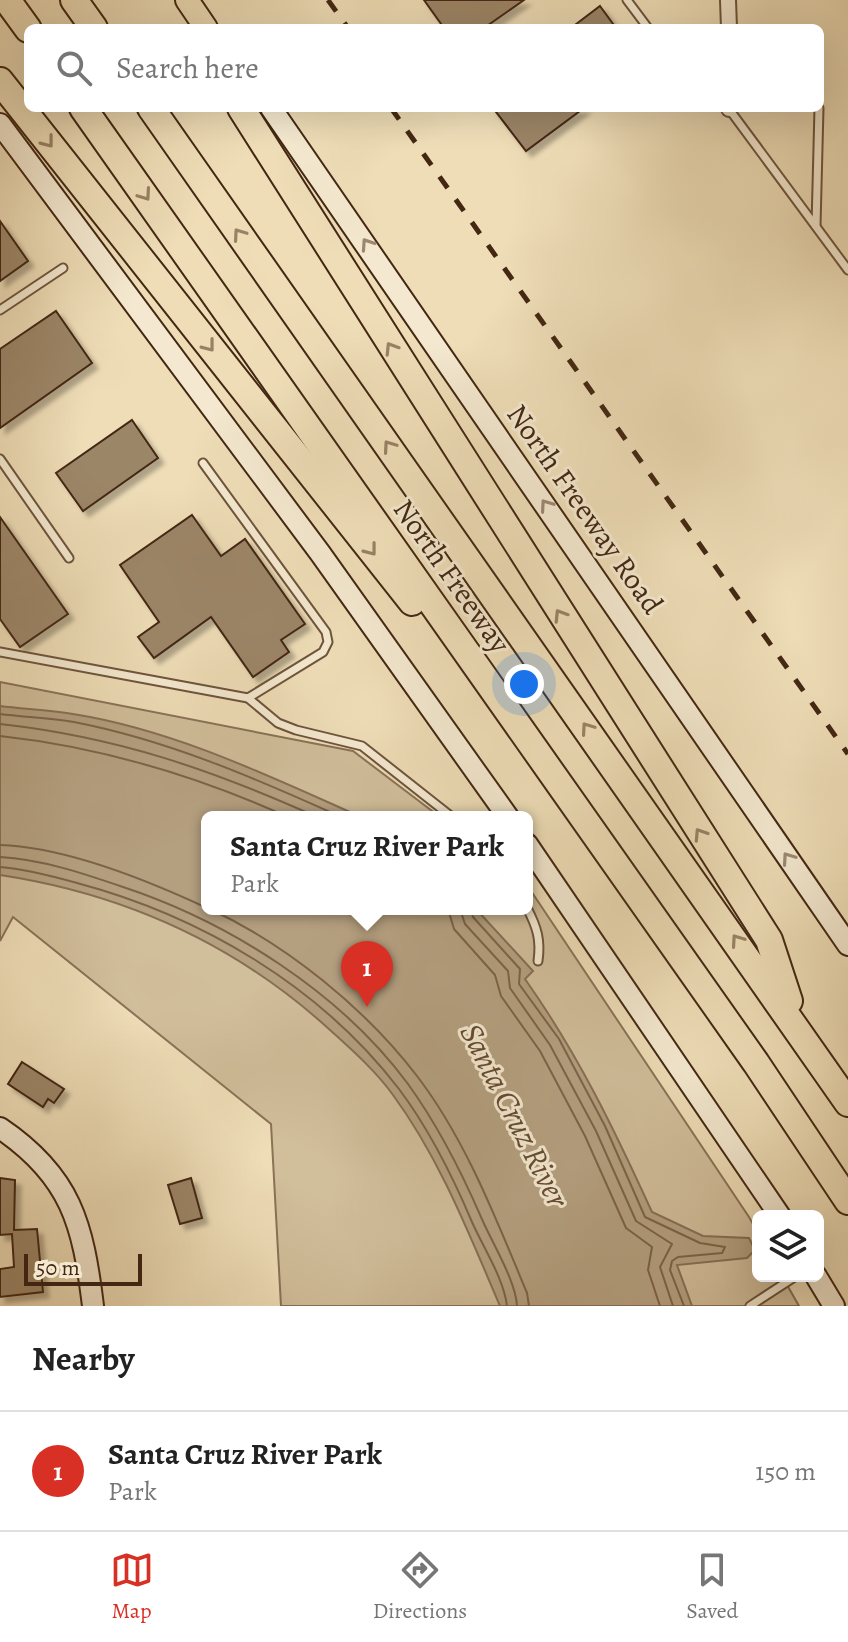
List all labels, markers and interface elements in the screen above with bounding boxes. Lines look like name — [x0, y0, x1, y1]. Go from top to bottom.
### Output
search box — [24, 24, 824, 112]
icon: search — [52, 46, 96, 90]
text: Search here — [116, 48, 259, 88]
one-way arrow — [39, 133, 53, 148]
one-way arrow — [135, 186, 149, 200]
one-way arrow — [234, 228, 249, 242]
one-way arrow — [361, 239, 376, 253]
one-way arrow — [200, 337, 214, 352]
one-way arrow — [386, 342, 401, 357]
street label: North Freeway Road — [498, 396, 673, 623]
one-way arrow — [384, 441, 399, 455]
street label: North Freeway — [384, 491, 520, 662]
one-way arrow — [540, 499, 555, 513]
one-way arrow — [361, 541, 375, 556]
one-way arrow — [555, 609, 570, 624]
your location — [504, 664, 544, 704]
one-way arrow — [582, 722, 597, 736]
popup — [201, 811, 533, 915]
text: Santa Cruz River Park — [230, 826, 504, 866]
one-way arrow — [695, 828, 710, 843]
one-way arrow — [783, 852, 798, 866]
text: Park — [230, 866, 279, 901]
one-way arrow — [732, 935, 747, 949]
pin: 1 — [341, 941, 393, 1007]
water label: Santa Cruz River — [450, 1015, 581, 1215]
map controls — [752, 1210, 824, 1282]
button: layers — [752, 1210, 824, 1282]
scale bar — [24, 1250, 142, 1286]
text: 50 m — [36, 1253, 80, 1283]
text: Nearby — [32, 1335, 135, 1382]
text: Santa Cruz River Park — [108, 1434, 382, 1474]
text: 1 — [53, 1454, 63, 1489]
text: 150 m — [755, 1454, 816, 1489]
text: Park — [108, 1474, 157, 1509]
tab: Map — [110, 1548, 154, 1626]
tab: Directions — [373, 1548, 467, 1626]
tab: Saved — [686, 1548, 738, 1626]

